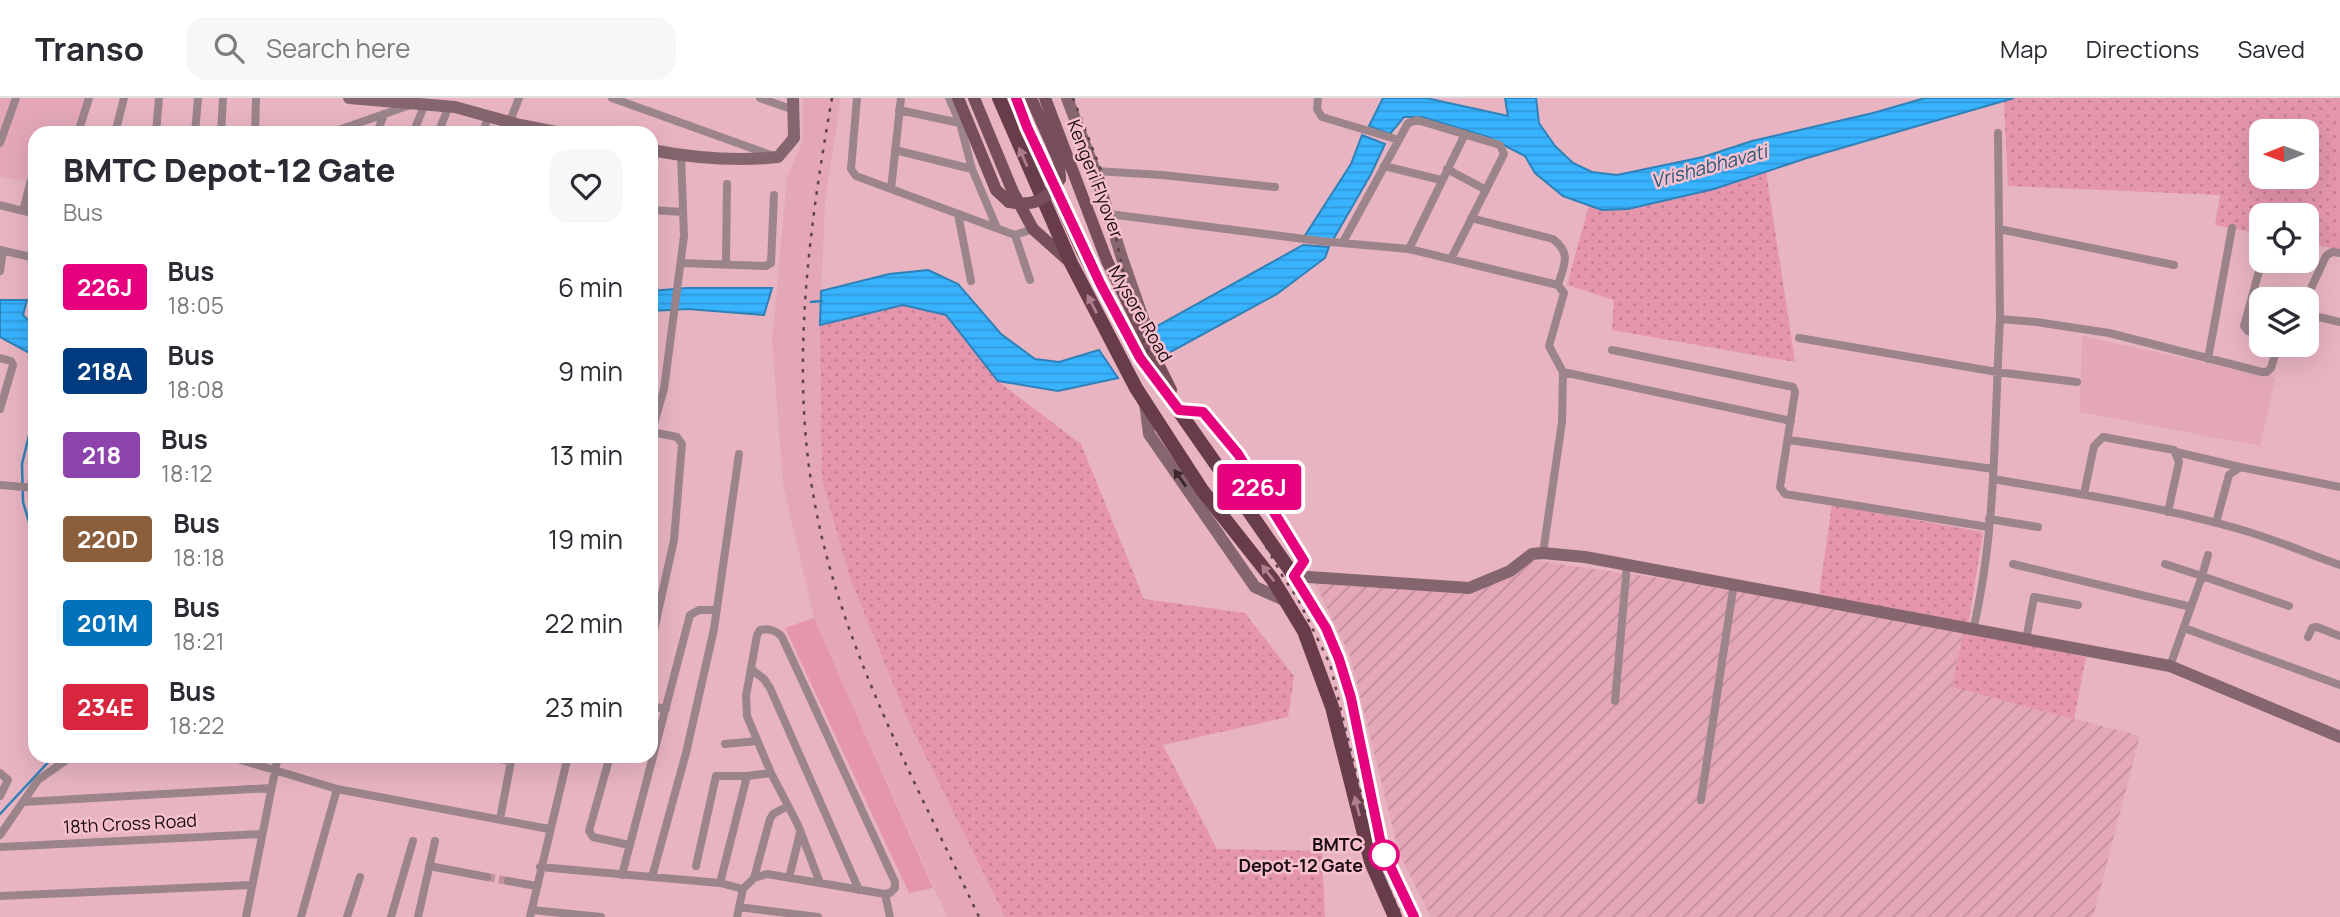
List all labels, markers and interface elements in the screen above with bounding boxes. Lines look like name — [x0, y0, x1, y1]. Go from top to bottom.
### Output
search box — [186, 17, 676, 80]
text: Transo — [35, 26, 144, 71]
icon: search — [210, 29, 248, 67]
text: Search here — [266, 30, 411, 66]
text: Map — [2000, 32, 2048, 65]
text: Directions — [2086, 32, 2199, 65]
text: Saved — [2237, 32, 2305, 65]
street label: Kengeri Flyover — [1062, 116, 1130, 242]
north arrow — [2249, 119, 2319, 189]
map controls — [2249, 119, 2319, 357]
water label: Vrishabhavati — [1648, 137, 1772, 194]
one-way arrow — [1017, 146, 1028, 167]
text: BMTC Depot-12 Gate — [63, 147, 395, 192]
button: heart — [549, 149, 623, 223]
text: Bus — [63, 196, 103, 228]
button: locate — [2249, 203, 2319, 273]
text: Bus — [168, 253, 214, 289]
street label: Mysore Road — [1104, 261, 1178, 366]
text: 6 min — [558, 269, 623, 305]
text: 226J — [77, 270, 133, 303]
button: layers — [2249, 287, 2319, 357]
text: 18:05 — [168, 289, 224, 321]
one-way arrow — [1086, 294, 1097, 314]
text: Bus — [168, 337, 214, 373]
text: 9 min — [558, 353, 623, 389]
text: 218A — [77, 354, 133, 387]
text: 18:08 — [168, 373, 224, 405]
text: Bus — [161, 421, 208, 457]
text: 13 min — [550, 437, 623, 473]
text: 218 — [82, 438, 121, 471]
text: 18:12 — [161, 457, 212, 489]
line badge: 226J — [1210, 464, 1308, 510]
one-way arrow — [1174, 469, 1187, 488]
text: 226J — [1231, 470, 1287, 503]
text: Bus — [173, 505, 220, 541]
text: 19 min — [548, 521, 623, 557]
text: 220D — [77, 522, 138, 555]
text: 18:18 — [173, 541, 225, 573]
one-way arrow — [1261, 564, 1275, 582]
text: Bus — [173, 589, 220, 625]
text: 22 min — [545, 605, 623, 641]
text: 201M — [77, 606, 138, 639]
text: 18:21 — [173, 625, 224, 657]
text: Bus — [169, 673, 216, 709]
text: 23 min — [545, 689, 623, 725]
text: 234E — [77, 690, 134, 723]
text: 18:22 — [169, 709, 224, 741]
one-way arrow — [1351, 795, 1362, 817]
street label: 18th Cross Road — [62, 808, 197, 838]
place label: BMTC Depot-12 Gate — [1238, 832, 1363, 877]
marker: BMTC Depot-12 Gate — [1369, 840, 1399, 870]

